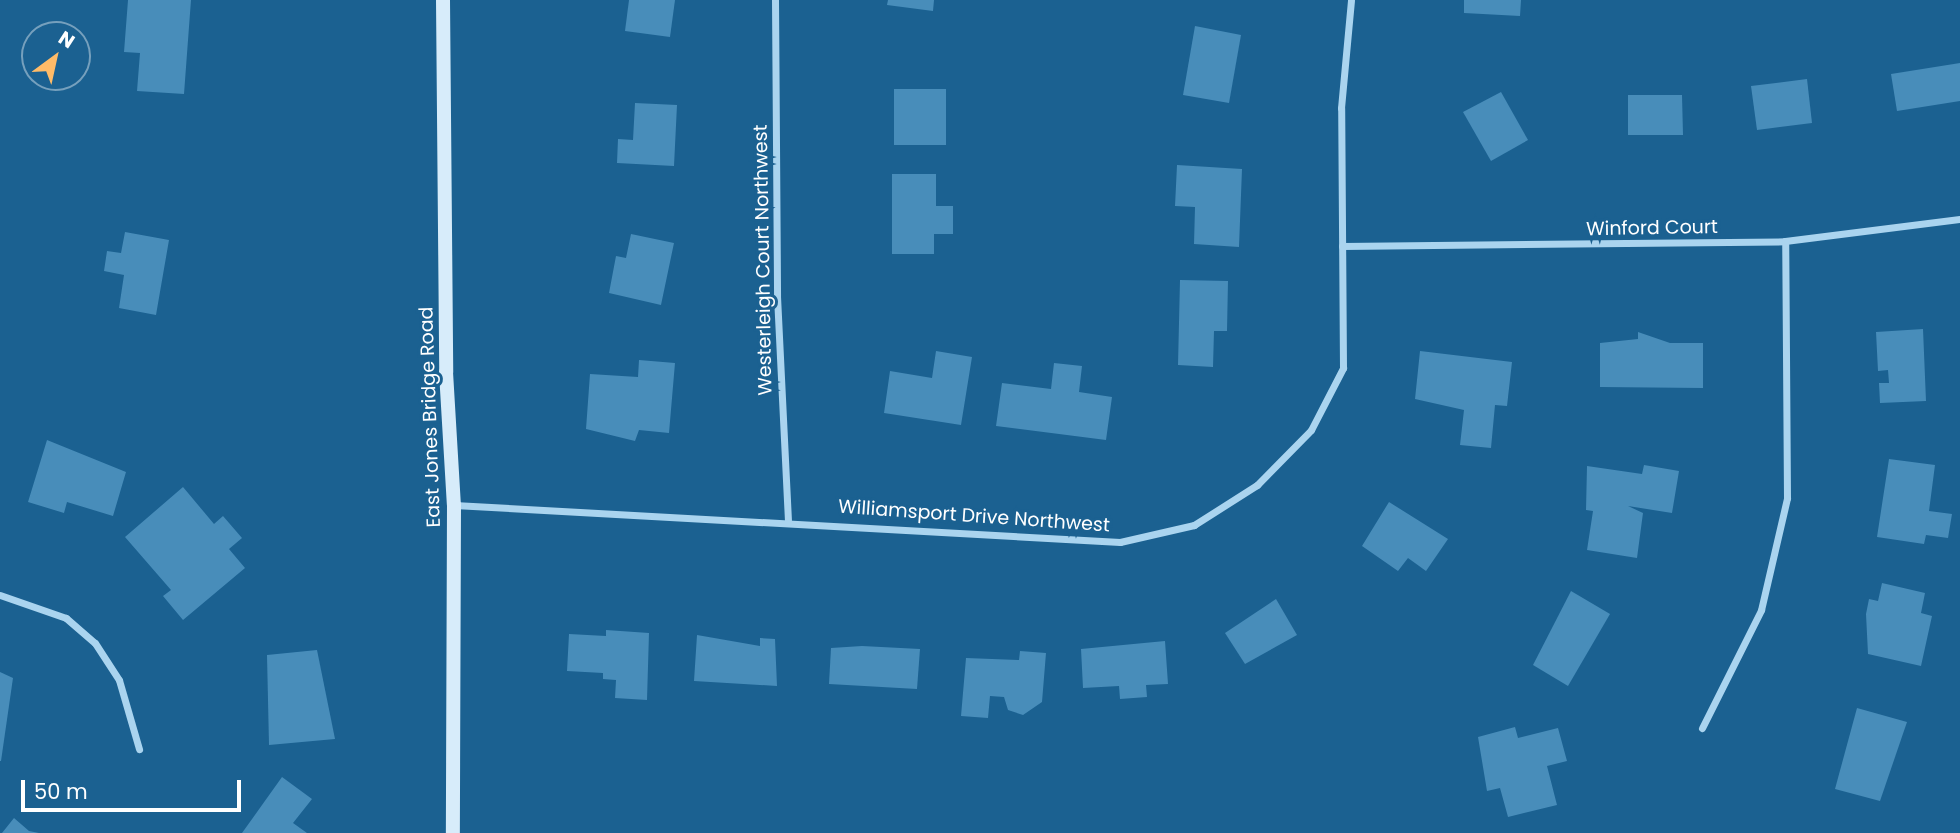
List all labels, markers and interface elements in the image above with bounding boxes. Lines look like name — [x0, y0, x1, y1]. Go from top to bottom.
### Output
north arrow — [21, 21, 91, 91]
text: N — [53, 24, 80, 55]
street label: Westerleigh Court Northwest — [749, 124, 777, 396]
street label: Winford Court — [1586, 215, 1718, 241]
street label: East Jones Bridge Road — [415, 306, 445, 528]
street label: Williamsport Drive Northwest — [837, 495, 1111, 537]
scale bar — [24, 766, 245, 810]
text: 50 m — [34, 777, 88, 806]

